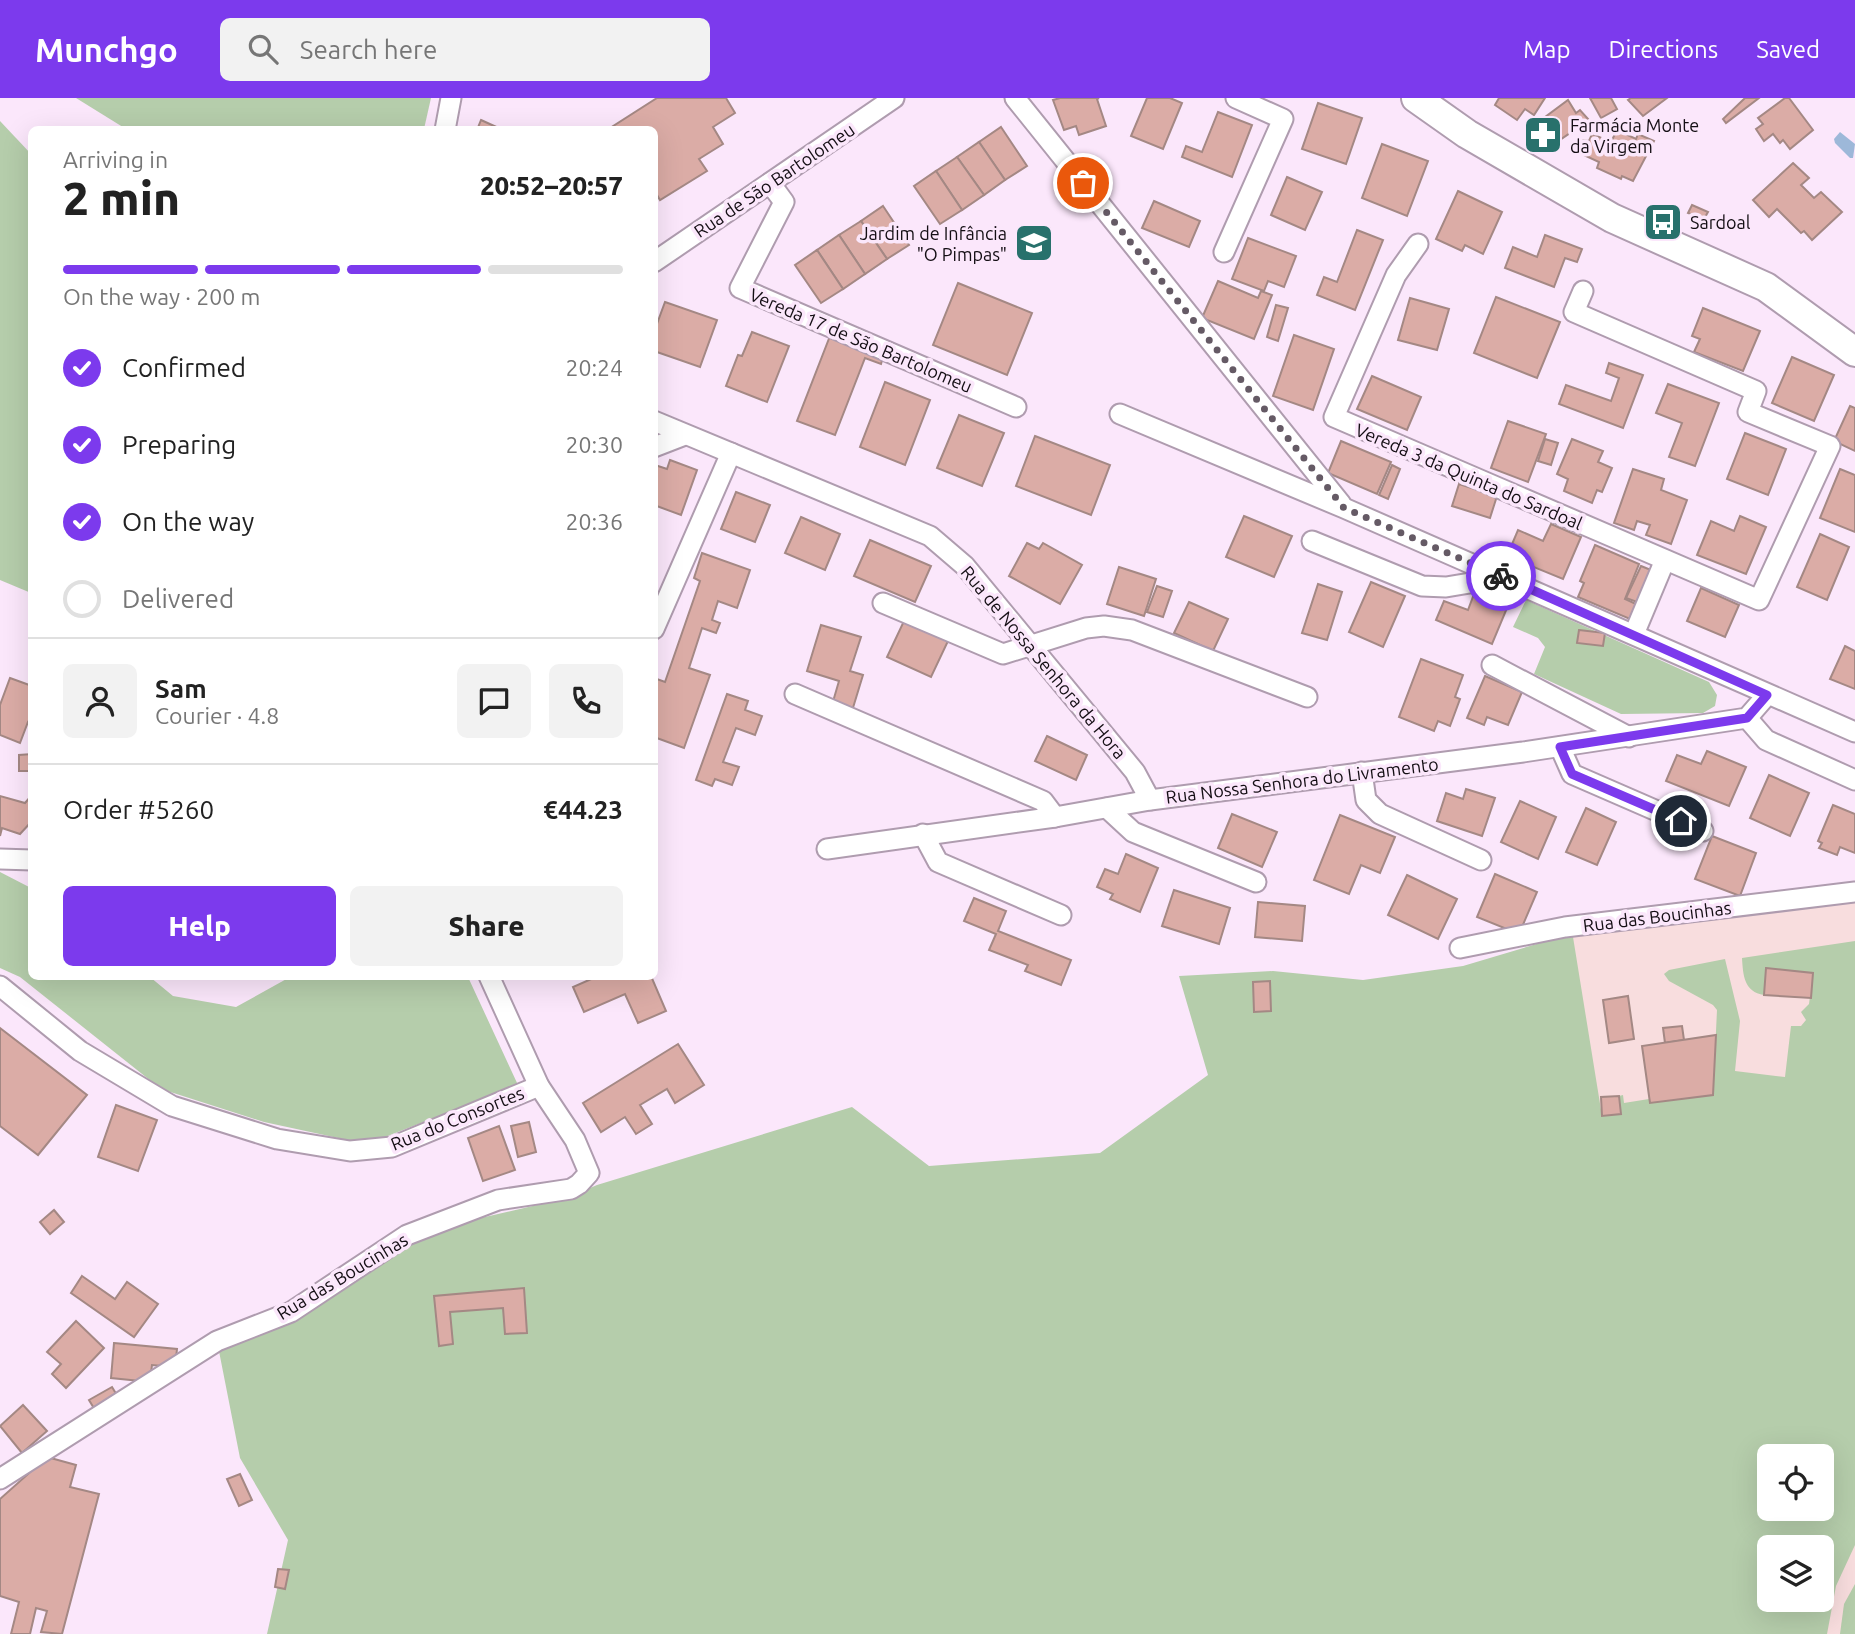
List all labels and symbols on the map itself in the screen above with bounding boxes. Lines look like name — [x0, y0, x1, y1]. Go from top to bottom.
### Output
pharmacy icon: Farmácia Monte da Virgem — [1522, 114, 1564, 156]
place label: Farmácia Monte da Virgem — [1570, 115, 1699, 156]
street label: Rua de São Bartolomeu — [690, 119, 858, 241]
pin — [1053, 153, 1113, 213]
bus stop icon: Sardoal — [1642, 201, 1684, 243]
place label: Sardoal — [1690, 212, 1751, 232]
school or university icon: Jardim de Infância "O Pimpas" — [1013, 222, 1055, 264]
place label: Jardim de Infância "O Pimpas" — [860, 223, 1007, 264]
street label: Vereda 17 de São Bartolomeu — [747, 284, 975, 396]
street label: Vereda 3 da Quinta do Sardoal — [1352, 419, 1586, 534]
courier — [1466, 541, 1536, 611]
street label: Rua de Nossa Senhora da Hora — [957, 562, 1131, 762]
street label: Rua Nossa Senhora do Livramento — [1164, 753, 1440, 807]
pin — [1651, 791, 1711, 851]
street label: Rua das Boucinhas — [1582, 897, 1732, 935]
street label: Rua do Consortes — [388, 1082, 527, 1154]
street label: Rua das Boucinhas — [273, 1229, 411, 1323]

